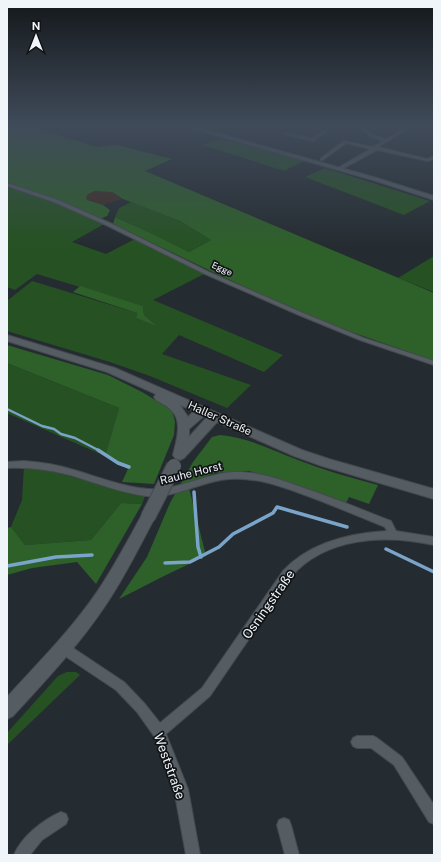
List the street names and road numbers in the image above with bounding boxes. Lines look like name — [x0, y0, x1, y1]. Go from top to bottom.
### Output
street label: Egge — [210, 259, 234, 278]
street label: Haller Straße — [186, 399, 254, 437]
street label: Rauhe Horst — [159, 459, 223, 487]
street label: Osningstraße — [239, 567, 298, 642]
street label: Weststraße — [151, 731, 188, 801]

